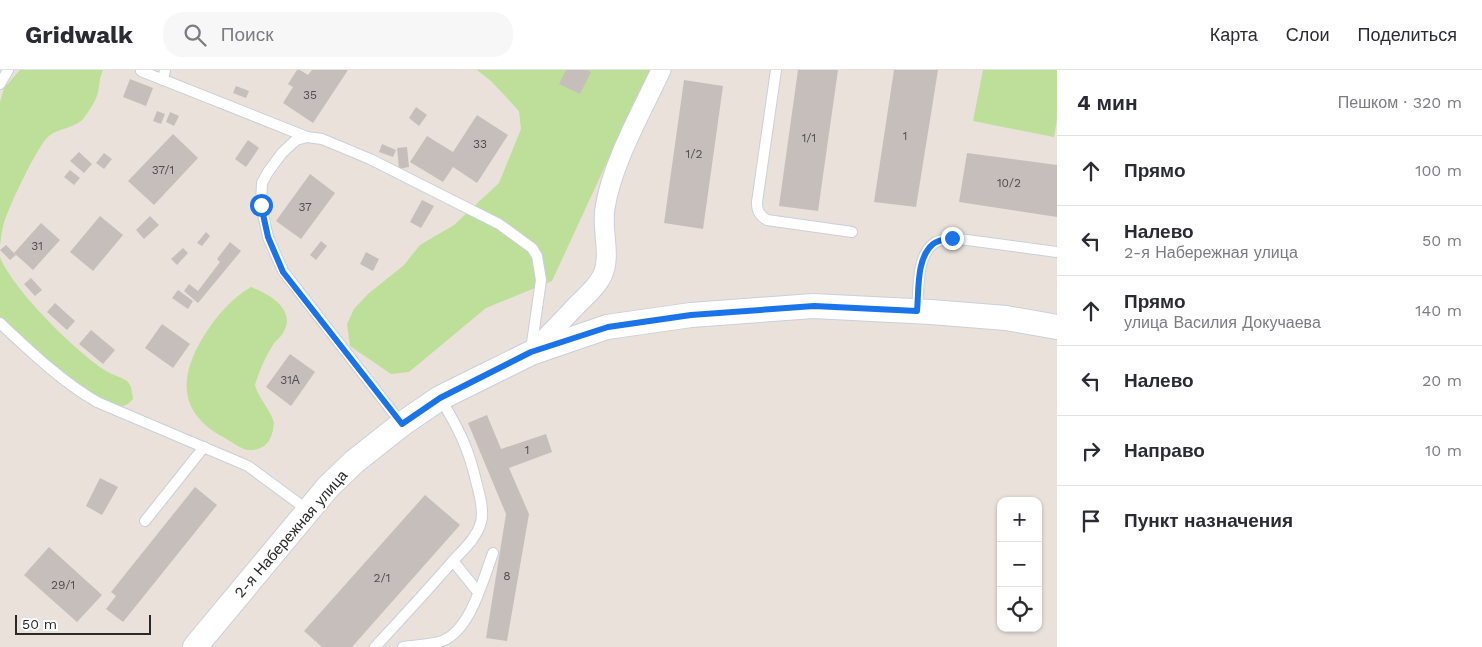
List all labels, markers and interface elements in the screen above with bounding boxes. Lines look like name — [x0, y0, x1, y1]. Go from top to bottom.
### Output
search box — [163, 12, 513, 57]
text: Gridwalk — [25, 21, 133, 49]
icon: search — [181, 21, 209, 49]
text: Поиск — [221, 23, 273, 46]
text: Карта — [1210, 24, 1258, 45]
text: Слои — [1286, 24, 1330, 45]
text: Поделиться — [1358, 24, 1457, 45]
house number: 35 — [303, 88, 317, 102]
text: 4 мин — [1077, 90, 1138, 115]
text: Пешком · 320 m — [1338, 93, 1462, 112]
house number: 1 — [903, 129, 907, 143]
house number: 1/1 — [802, 131, 816, 145]
house number: 33 — [473, 137, 487, 151]
house number: 1/2 — [686, 147, 702, 161]
icon: ahead — [1077, 157, 1105, 185]
text: Прямо — [1124, 159, 1186, 182]
text: 100 m — [1415, 161, 1462, 180]
house number: 37/1 — [152, 163, 174, 177]
house number: 10/2 — [997, 176, 1021, 190]
route start — [250, 194, 273, 217]
house number: 37 — [298, 200, 312, 214]
text: Налево — [1124, 220, 1194, 243]
route end — [941, 227, 964, 250]
icon: left — [1077, 227, 1105, 255]
text: 50 m — [1422, 231, 1462, 250]
house number: 31 — [31, 239, 43, 253]
text: 2-я Набережная улица — [1124, 243, 1298, 262]
text: Прямо — [1124, 290, 1186, 313]
icon: ahead — [1077, 297, 1105, 325]
text: 140 m — [1415, 301, 1462, 320]
text: улица Василия Докучаева — [1124, 313, 1321, 332]
icon: left — [1077, 367, 1105, 395]
text: Налево — [1124, 369, 1194, 392]
text: 20 m — [1422, 371, 1462, 390]
house number: 31А — [280, 373, 300, 387]
icon: right — [1077, 437, 1105, 465]
text: Направо — [1124, 439, 1205, 462]
text: 10 m — [1425, 441, 1462, 460]
house number: 1 — [525, 443, 529, 457]
street label: 2-я Набережная улица — [231, 466, 352, 601]
map controls — [997, 497, 1042, 632]
button: + — [997, 497, 1042, 542]
icon: arrive — [1077, 507, 1105, 535]
text: Пункт назначения — [1124, 509, 1293, 532]
button: − — [997, 542, 1042, 587]
house number: 8 — [503, 569, 511, 583]
house number: 2/1 — [374, 571, 390, 585]
house number: 29/1 — [51, 578, 75, 592]
button: locate — [997, 587, 1042, 632]
scale bar — [15, 612, 151, 635]
text: 50 m — [22, 616, 57, 632]

